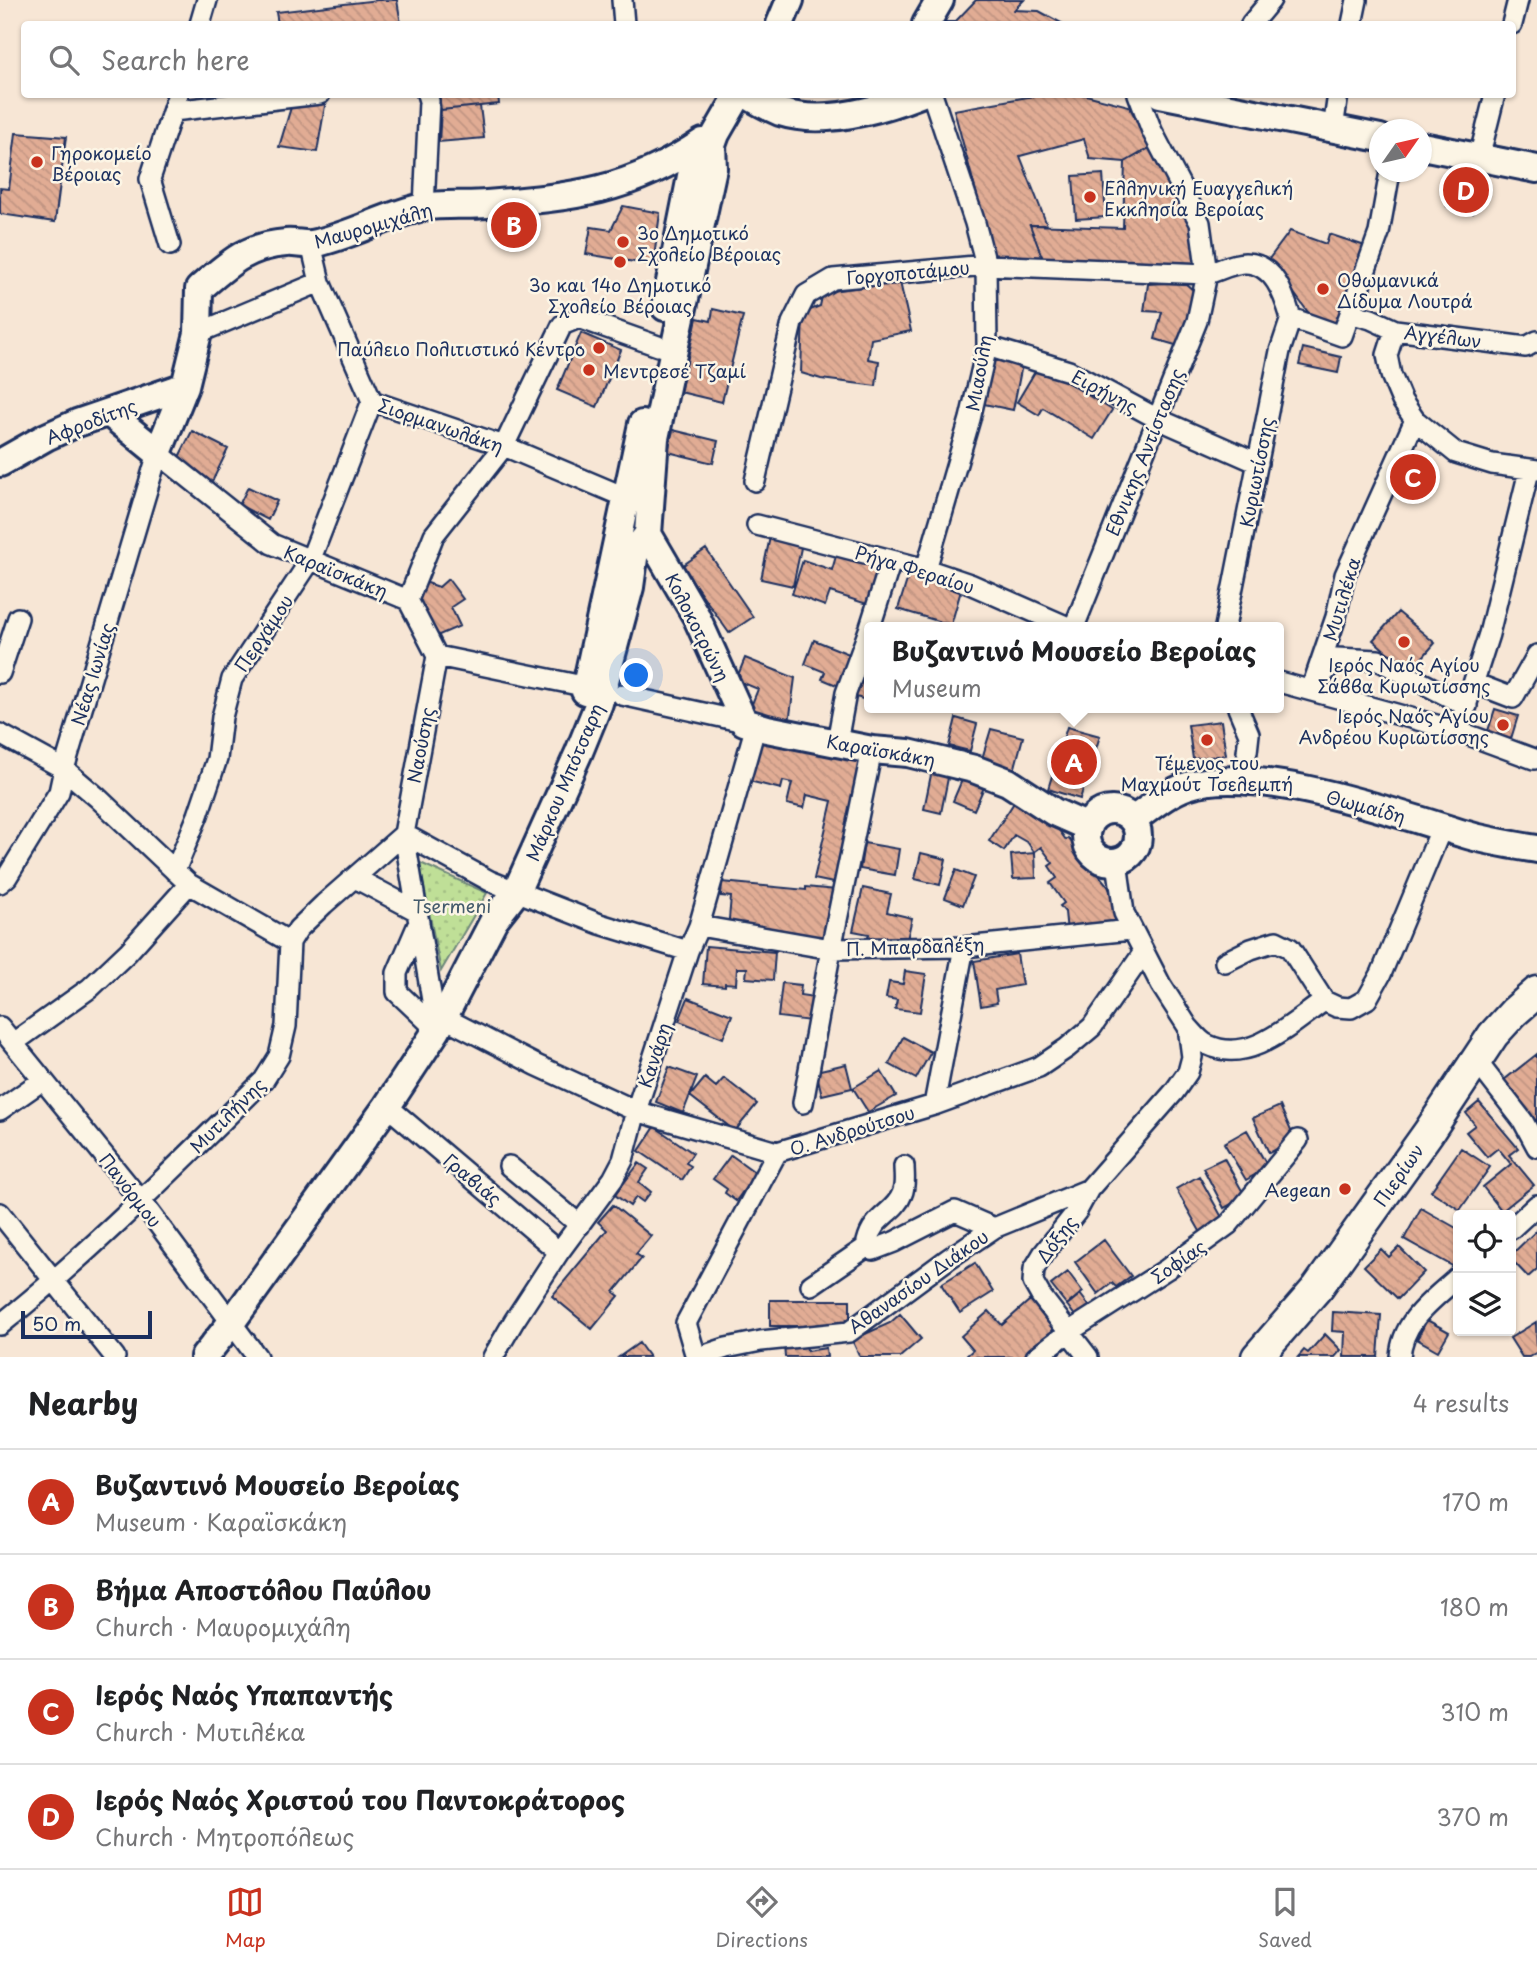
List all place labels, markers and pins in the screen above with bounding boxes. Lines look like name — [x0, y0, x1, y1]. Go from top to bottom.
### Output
place label: Γηροκομείο Βέροιας — [51, 139, 152, 187]
marker: Γηροκομείο Βέροιας — [29, 154, 45, 170]
pin: D — [1443, 164, 1489, 216]
place label: Ελληνική Ευαγγελική Εκκλησία Βεροίας — [1104, 174, 1293, 222]
marker: Ελληνική Ευαγγελική Εκκλησία Βεροίας — [1082, 189, 1098, 205]
pin: B — [491, 199, 537, 251]
place label: 3ο Δημοτικό Σχολείο Βέροιας — [637, 219, 781, 267]
marker: 3ο Δημοτικό Σχολείο Βέροιας — [615, 234, 631, 250]
marker: 3ο και 14ο Δημοτικό Σχολείο Βέροιας — [612, 254, 628, 270]
place label: Οθωμανικά Δίδυμα Λουτρά — [1337, 266, 1473, 314]
place label: 3ο και 14ο Δημοτικό Σχολείο Βέροιας — [529, 271, 711, 319]
marker: Οθωμανικά Δίδυμα Λουτρά — [1315, 281, 1331, 297]
place label: Παύλειο Πολιτιστικό Κέντρο — [337, 335, 585, 362]
marker: Παύλειο Πολιτιστικό Κέντρο — [591, 340, 607, 356]
place label: Μεντρεσέ Τζαμί — [603, 357, 747, 384]
marker: Μεντρεσέ Τζαμί — [581, 362, 597, 378]
pin: C — [1390, 451, 1436, 503]
marker: Ιερός Ναός Αγίου Σάββα Κυριωτίσσης — [1396, 634, 1412, 650]
place label: Ιερός Ναός Αγίου Σάββα Κυριωτίσσης — [1318, 651, 1491, 699]
place label: Ιερός Ναός Αγίου Ανδρέου Κυριωτίσσης — [1299, 702, 1489, 750]
marker: Ιερός Ναός Αγίου Ανδρέου Κυριωτίσσης — [1495, 717, 1511, 733]
marker: Τέμενος του Μαχμούτ Τσελεμπή — [1199, 732, 1215, 748]
pin: A — [1051, 736, 1097, 788]
place label: Τέμενος του Μαχμούτ Τσελεμπή — [1121, 749, 1293, 797]
place label: Aegean — [1265, 1176, 1331, 1203]
marker: Aegean — [1337, 1181, 1353, 1197]

